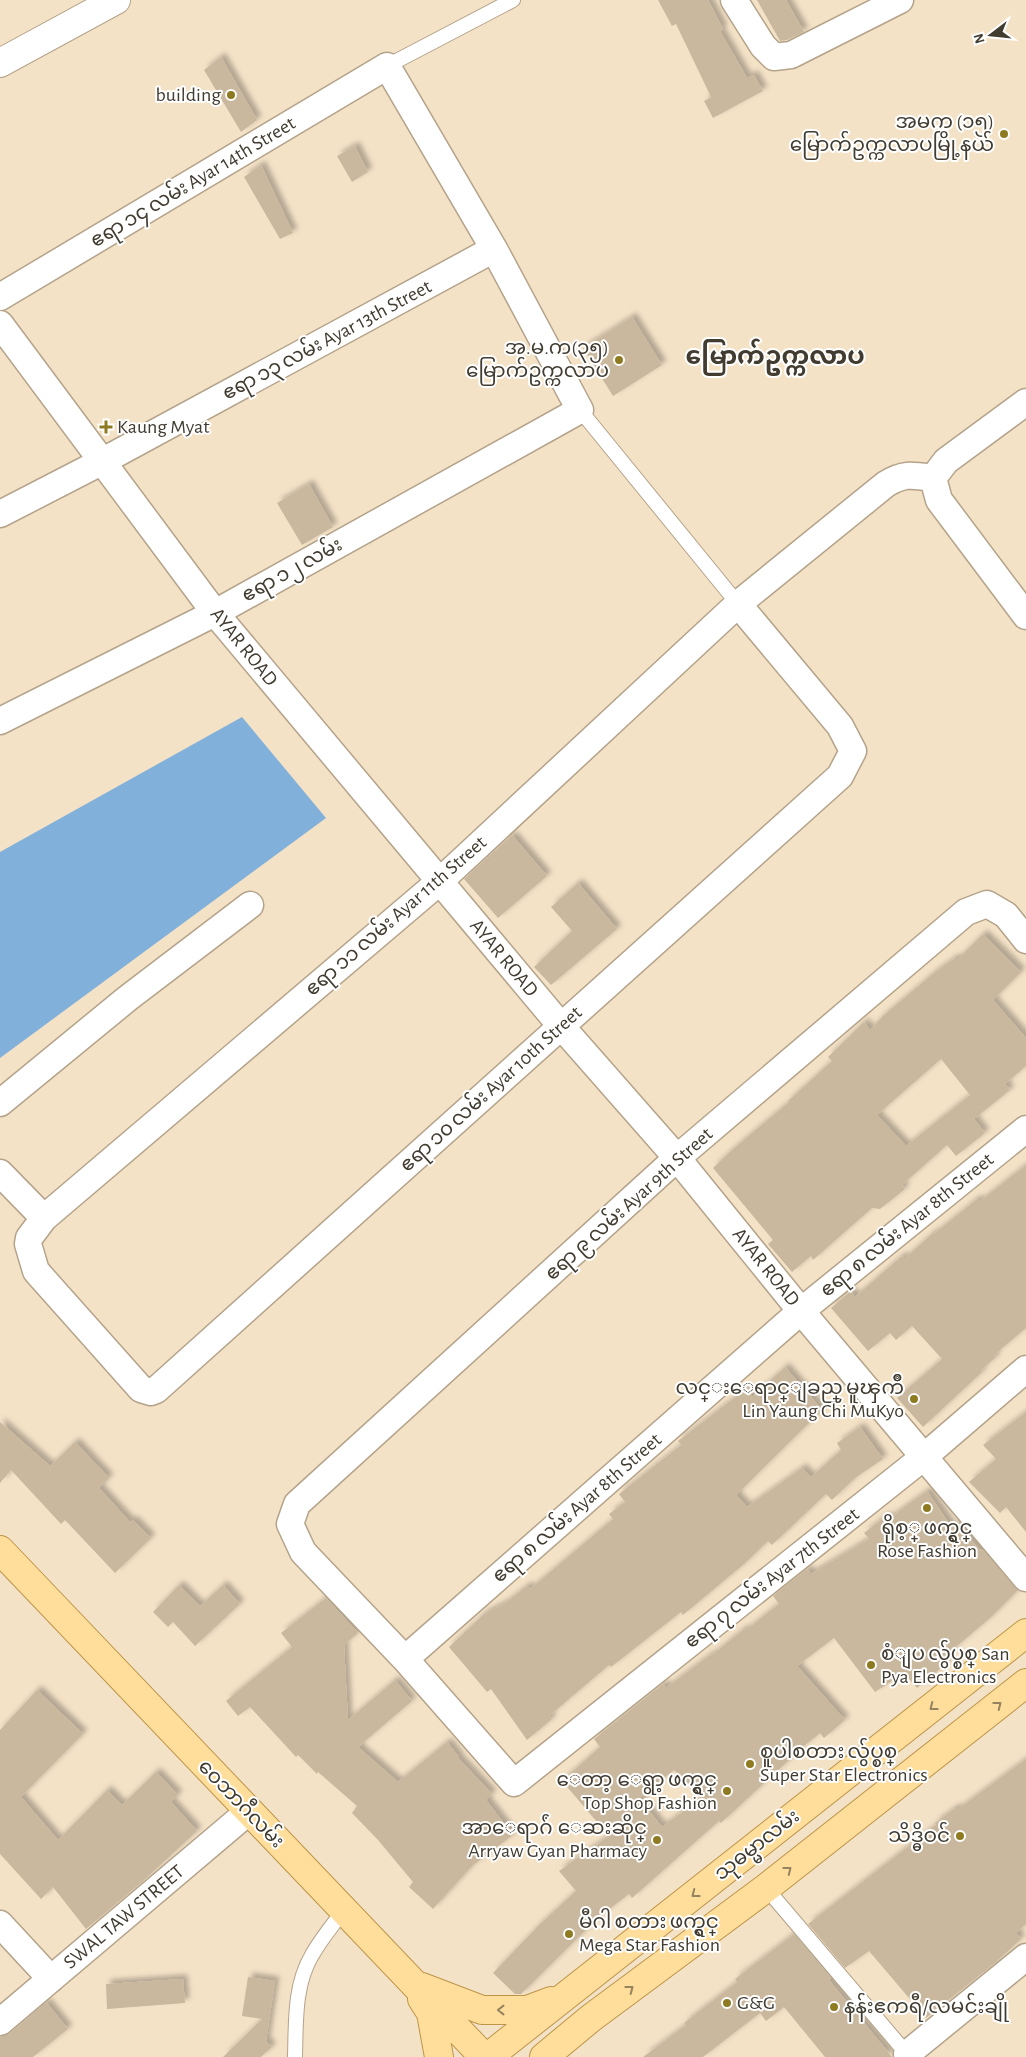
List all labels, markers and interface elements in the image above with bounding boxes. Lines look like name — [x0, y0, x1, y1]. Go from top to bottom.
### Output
north arrow — [966, 10, 1016, 60]
text: N — [971, 32, 988, 45]
place label: building — [155, 85, 221, 105]
marker: building — [225, 89, 237, 101]
street label: ဧရာ ၁၄ လမ်း Ayar 14th Street — [85, 108, 302, 255]
place label: အမက (၁၅) မြောက်ဥက္ကလာပမြို့နယ် — [790, 112, 994, 160]
marker: အမက (၁၅) မြောက်ဥက္ကလာပမြို့နယ် — [998, 128, 1010, 140]
street label: ဧရာ ၁၃ လမ်း Ayar 13th Street — [217, 272, 438, 408]
place label: အ.မ.က(၃၅) မြောက်ဥက္ကလာပ — [466, 338, 609, 386]
district label: မြောက်‌ဥက္ကလာပ — [685, 338, 865, 376]
marker: အ.မ.က(၃၅) မြောက်ဥက္ကလာပ — [613, 354, 625, 366]
place label: Kaung Myat — [117, 417, 210, 437]
marker: Kaung Myat — [99, 420, 113, 434]
street label: ဧရာ ၁၂ လမ်း — [236, 530, 348, 610]
street label: AYAR ROAD — [207, 604, 281, 690]
street label: ဧရာ ၁၁ လမ်း Ayar 11th Street — [298, 828, 494, 1004]
street label: AYAR ROAD — [466, 916, 542, 1000]
street label: ဧရာ ၁၀ လမ်း Ayar 10th Street — [393, 998, 589, 1179]
street label: ဧရာ ၉ လမ်း Ayar 9th Street — [538, 1120, 720, 1288]
street label: ဧရာ ၈ လမ်း Ayar 8th Street — [814, 1145, 1001, 1305]
street label: AYAR ROAD — [729, 1224, 803, 1310]
place label: လင္းေရာင္ျခည္ မူၾကိဳ Lin Yaung Chi MuKyo — [676, 1373, 904, 1421]
marker: လင္းေရာင္ျခည္ မူၾကိဳ Lin Yaung Chi MuKyo — [908, 1393, 920, 1405]
street label: ဧရာ ၈ လမ်း Ayar 8th Street — [486, 1425, 669, 1590]
street label: ဧရာ ၇ လမ်း Ayar 7th Street — [678, 1500, 866, 1656]
marker: ရိုစ့္ ဖက္ရွင္ Rose Fashion — [921, 1502, 933, 1514]
place label: ရိုစ့္ ဖက္ရွင္ Rose Fashion — [877, 1513, 977, 1561]
place label: စံျပ လ်ွပ္စစ္ San Pya Electronics — [881, 1639, 1010, 1687]
marker: စံျပ လ်ွပ္စစ္ San Pya Electronics — [865, 1659, 877, 1671]
one-way arrow — [930, 1701, 939, 1709]
one-way arrow — [992, 1702, 1002, 1711]
place label: စူပါစတား လ်ွပ္စစ္ Super Star Electronics — [760, 1737, 928, 1785]
street label: ဝေဘာဂီလမ်း — [194, 1753, 291, 1852]
marker: စူပါစတား လ်ွပ္စစ္ Super Star Electronics — [744, 1758, 756, 1770]
place label: ေတာ့ ေရွာ့ ဖက္ရွင္ Top Shop Fashion — [557, 1770, 717, 1813]
marker: ေတာ့ ေရွာ့ ဖက္ရွင္ Top Shop Fashion — [721, 1785, 733, 1797]
street label: သုဓမ္မာလမ်း — [708, 1802, 807, 1889]
place label: အာေရာဂ်ံ ေဆးဆိုင္ Arryaw Gyan Pharmacy — [462, 1813, 647, 1861]
place label: သိဒ္ဓိဝင် — [888, 1821, 950, 1851]
marker: သိဒ္ဓိဝင် — [954, 1830, 966, 1842]
marker: အာေရာဂ်ံ ေဆးဆိုင္ Arryaw Gyan Pharmacy — [651, 1834, 663, 1846]
street label: SWAL TAW STREET — [60, 1861, 188, 1973]
one-way arrow — [782, 1868, 791, 1876]
one-way arrow — [692, 1888, 701, 1896]
place label: မီဂါ စတား ဖက္ရွင္ Mega Star Fashion — [579, 1907, 720, 1955]
marker: မီဂါ စတား ဖက္ရွင္ Mega Star Fashion — [563, 1928, 575, 1940]
one-way arrow — [624, 1986, 633, 1994]
place label: နန်းဧကရီ/လမင်းချို — [844, 1992, 1009, 2022]
place label: G&G — [737, 1993, 775, 2013]
marker: G&G — [721, 1997, 733, 2009]
marker: နန်းဧကရီ/လမင်းချို — [828, 2001, 840, 2013]
one-way arrow — [497, 2005, 505, 2015]

